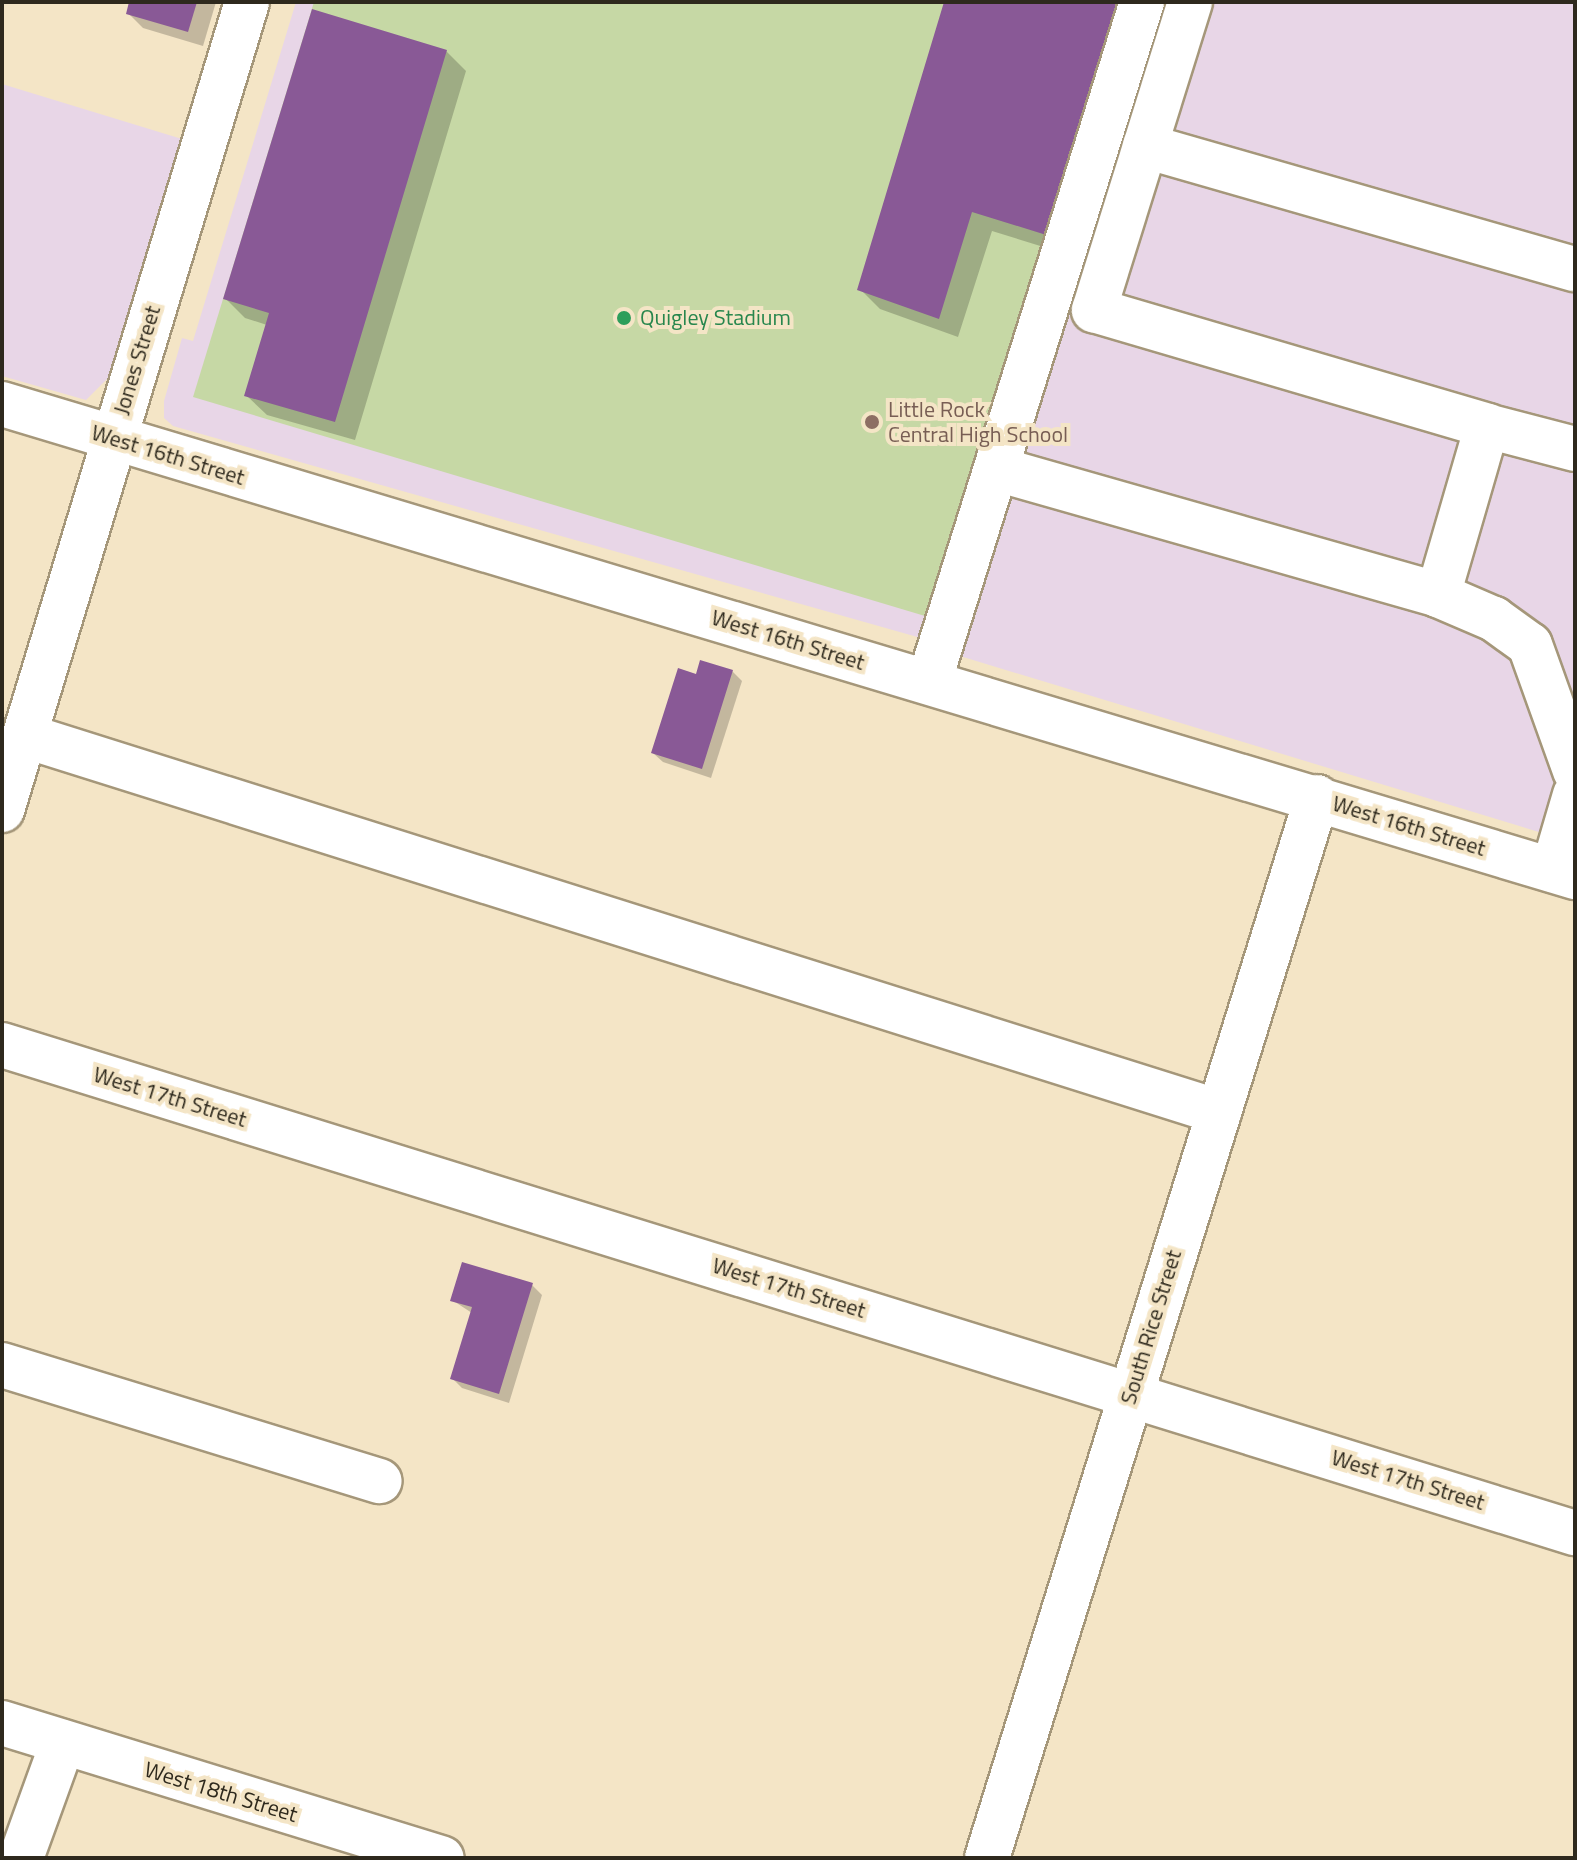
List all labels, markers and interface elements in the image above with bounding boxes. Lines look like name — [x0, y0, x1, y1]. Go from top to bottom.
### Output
street label: Jones Street — [108, 302, 166, 418]
place label: Quigley Stadium — [640, 305, 791, 331]
marker: Quigley Stadium — [615, 309, 633, 327]
place label: Little Rock Central High School — [888, 396, 1068, 448]
marker: Little Rock Central High School — [863, 413, 881, 431]
street label: West 16th Street — [88, 419, 248, 491]
street label: West 16th Street — [708, 604, 868, 676]
street label: West 16th Street — [1329, 790, 1489, 862]
street label: West 17th Street — [90, 1061, 250, 1133]
street label: South Rice Street — [1115, 1247, 1187, 1407]
street label: West 17th Street — [709, 1252, 869, 1324]
street label: West 17th Street — [1328, 1444, 1488, 1516]
street label: West 18th Street — [141, 1756, 301, 1828]

